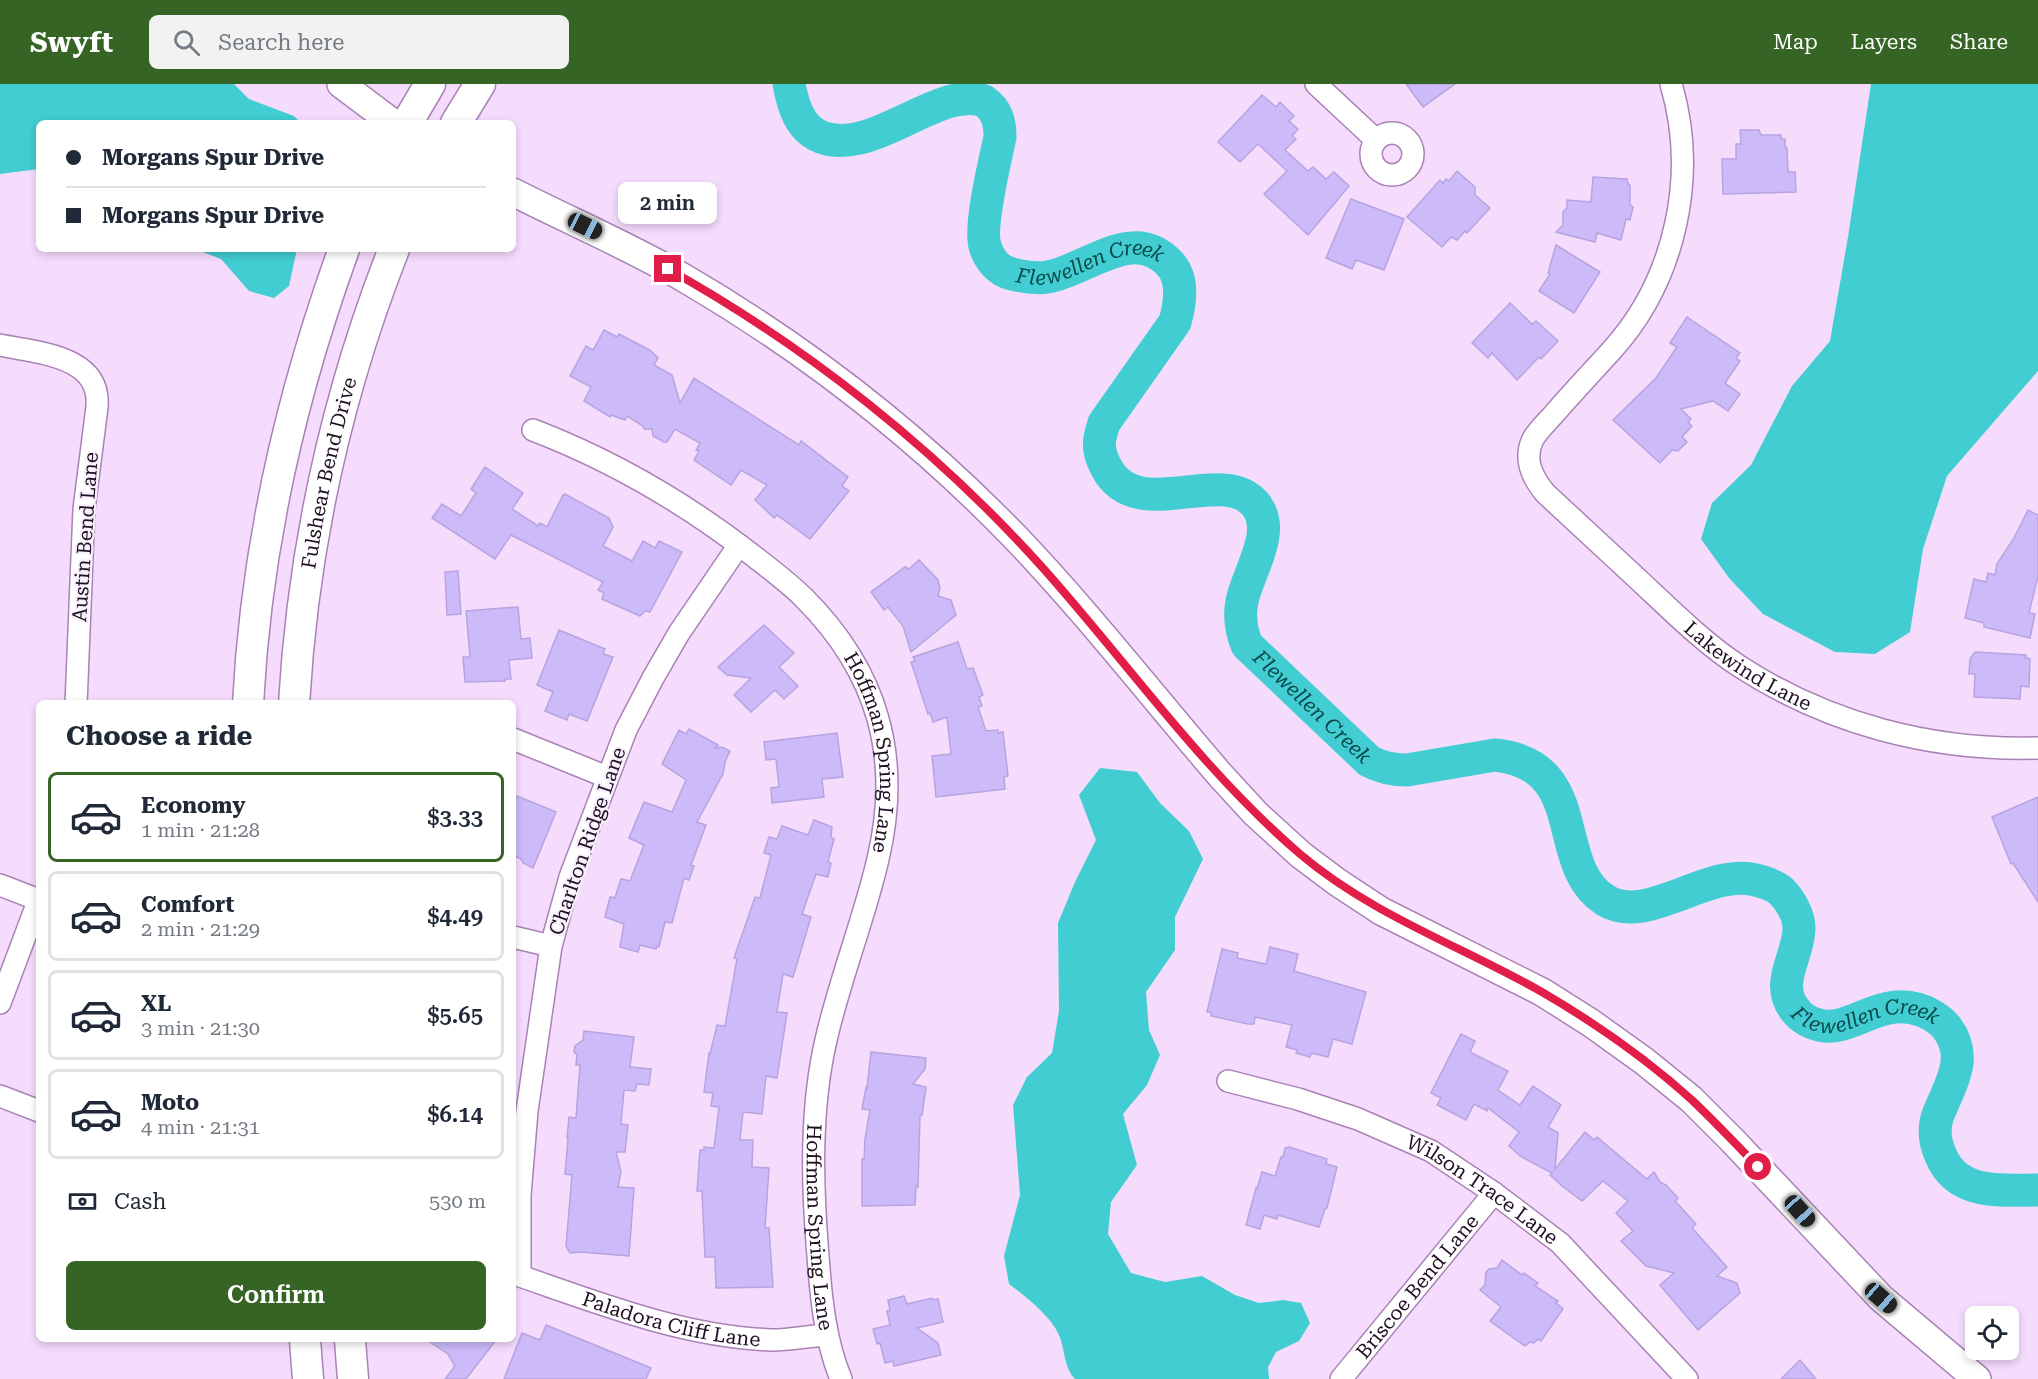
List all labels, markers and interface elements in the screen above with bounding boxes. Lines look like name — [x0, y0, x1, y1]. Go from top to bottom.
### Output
search box — [149, 15, 569, 69]
text: Swyft — [30, 26, 113, 59]
icon: search — [170, 26, 203, 59]
text: Search here — [218, 30, 344, 55]
text: Map — [1773, 30, 1818, 54]
text: Layers — [1851, 30, 1917, 54]
text: Share — [1950, 30, 2008, 54]
text: Morgans Spur Drive — [102, 145, 324, 170]
callout: 2 min — [618, 182, 718, 224]
text: 2 min — [640, 191, 695, 215]
text: Morgans Spur Drive — [102, 203, 324, 228]
car — [565, 210, 605, 242]
water label: Flewellen Creek — [1013, 236, 1169, 290]
route end — [654, 255, 681, 282]
street label: Fulshear Bend Drive — [296, 374, 362, 570]
street label: Austin Bend Lane — [67, 451, 103, 623]
street label: Lakewind Lane — [1679, 616, 1815, 716]
water label: Flewellen Creek — [1247, 645, 1377, 769]
street label: Hoffman Spring Lane — [839, 648, 899, 855]
text: Choose a ride — [66, 720, 252, 752]
street label: Charlton Ridge Lane — [544, 744, 630, 938]
icon: car — [69, 790, 123, 844]
text: Economy — [141, 793, 245, 818]
text: $3.33 — [427, 805, 483, 830]
text: 1 min · 21:28 — [141, 818, 260, 842]
icon: car — [69, 889, 123, 943]
text: Comfort — [141, 892, 234, 917]
text: $4.49 — [427, 904, 483, 929]
text: 2 min · 21:29 — [141, 917, 260, 941]
icon: car — [69, 988, 123, 1042]
text: XL — [141, 991, 171, 1016]
water label: Flewellen Creek — [1785, 995, 1945, 1038]
text: $5.65 — [427, 1003, 483, 1028]
text: 3 min · 21:30 — [141, 1016, 260, 1040]
icon: car — [69, 1087, 123, 1141]
text: Moto — [141, 1090, 199, 1115]
text: $6.14 — [427, 1102, 483, 1127]
text: 4 min · 21:31 — [141, 1115, 260, 1139]
street label: Hoffman Spring Lane — [802, 1123, 838, 1332]
street label: Wilson Trace Lane — [1403, 1130, 1563, 1249]
route start — [1744, 1153, 1771, 1180]
icon: cash — [66, 1185, 99, 1218]
text: Cash — [114, 1189, 166, 1214]
text: 530 m — [429, 1189, 486, 1213]
car — [1781, 1192, 1819, 1230]
street label: Briscoe Bend Lane — [1351, 1209, 1484, 1363]
button: Confirm — [66, 1261, 486, 1330]
car — [1862, 1279, 1900, 1317]
street label: Paladora Cliff Lane — [579, 1287, 761, 1351]
map controls — [1965, 1306, 2019, 1360]
button: locate — [1965, 1306, 2019, 1360]

